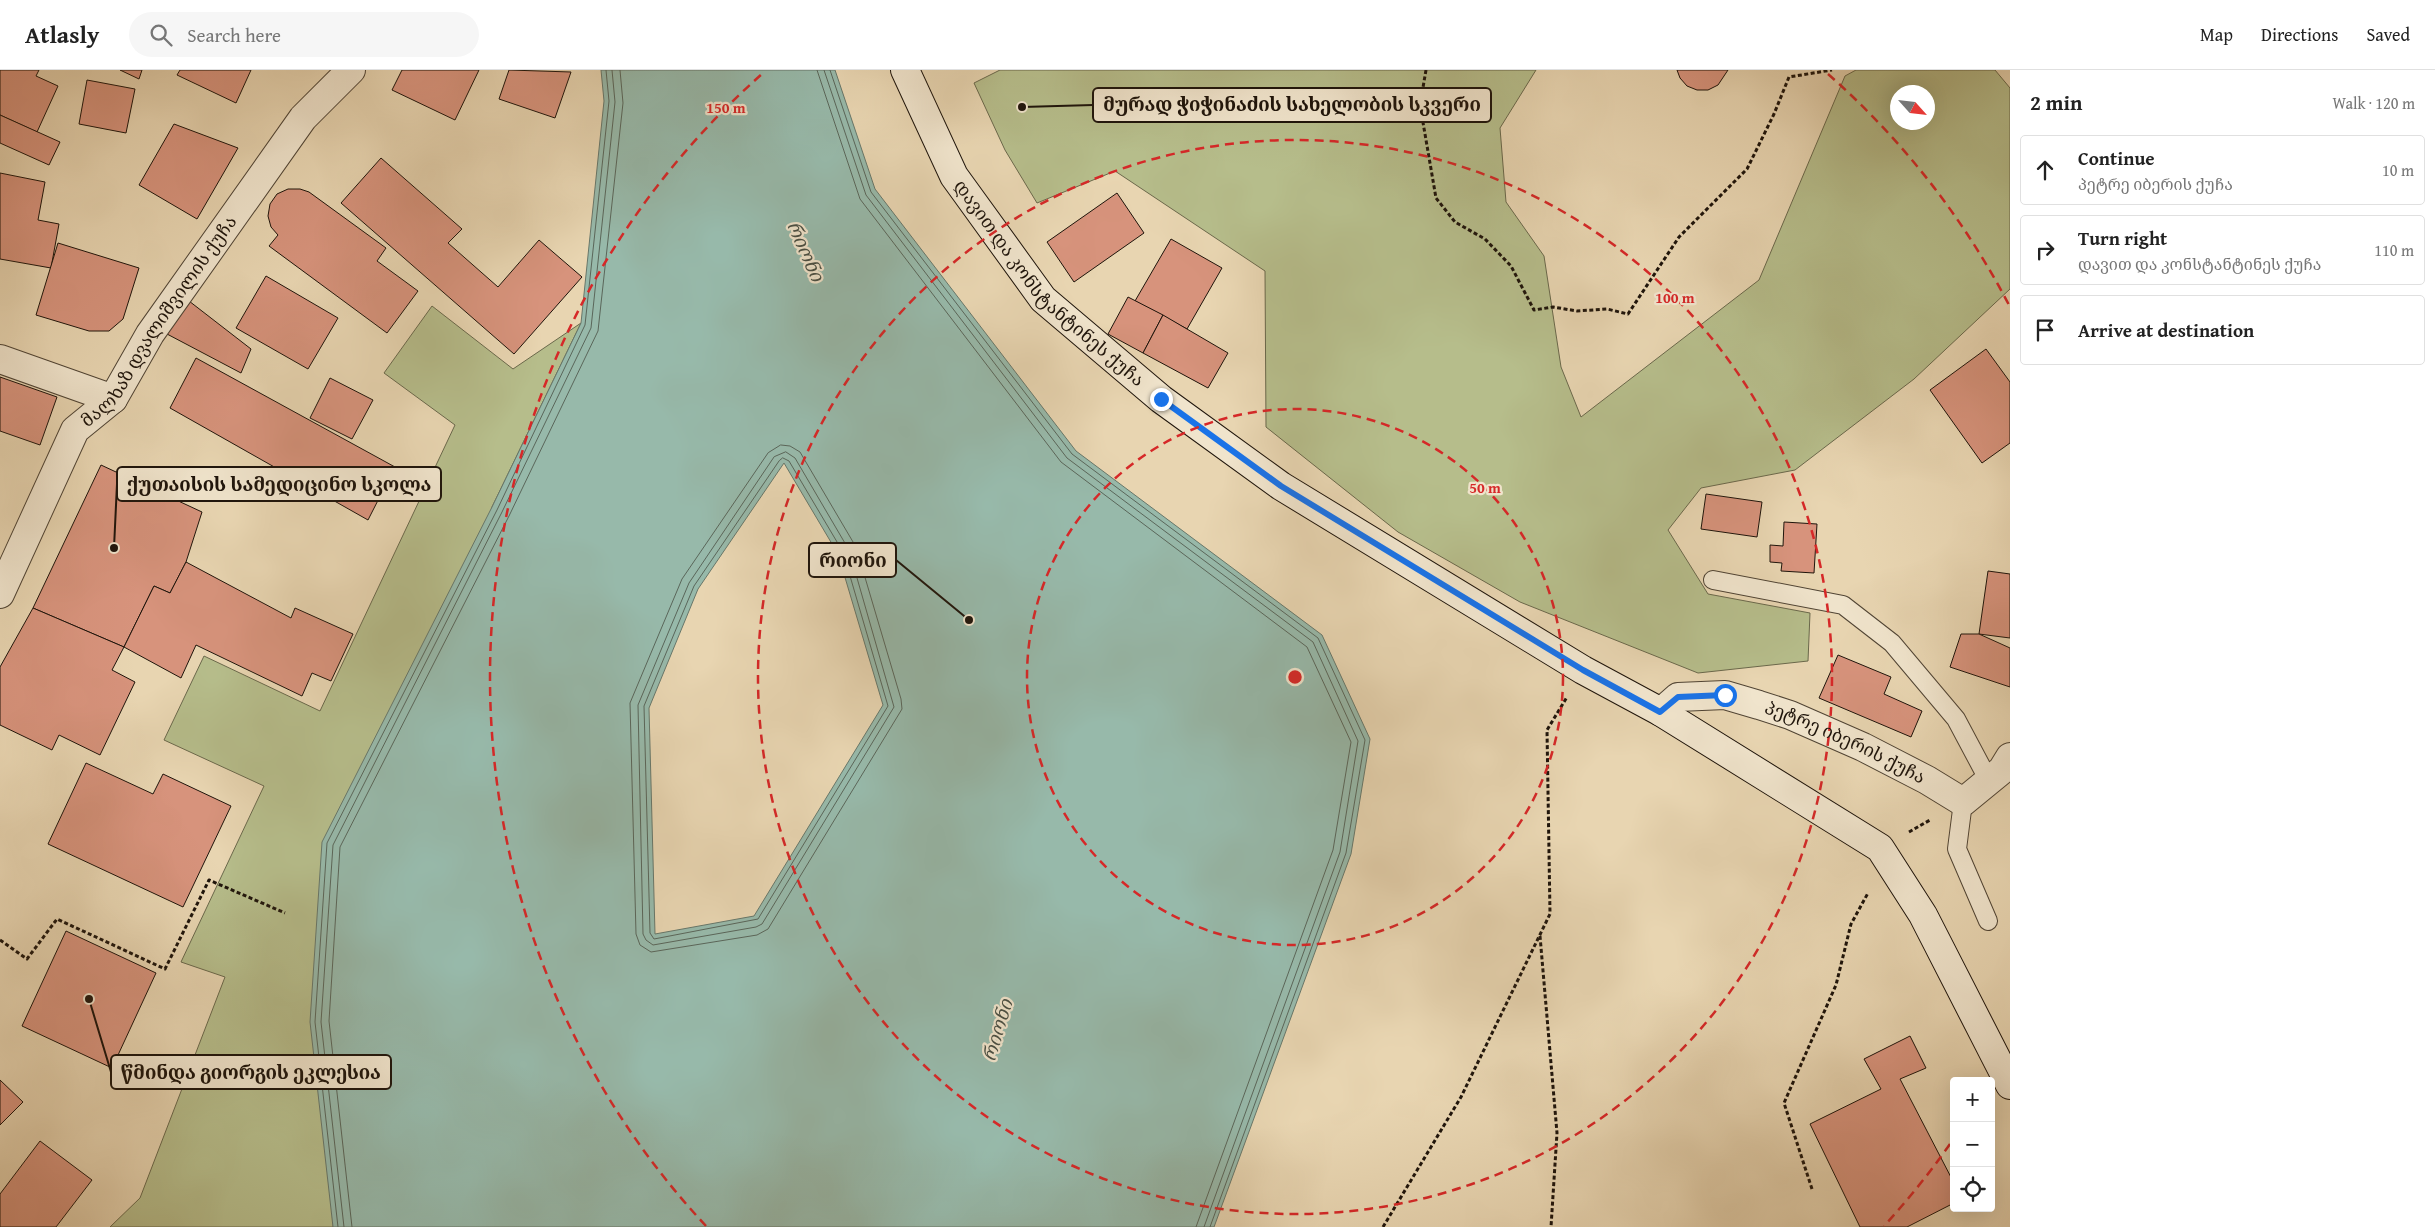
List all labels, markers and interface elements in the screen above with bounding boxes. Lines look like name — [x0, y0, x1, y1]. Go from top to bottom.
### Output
search box — [129, 12, 479, 57]
text: Atlasly — [25, 17, 99, 52]
icon: search — [147, 21, 175, 49]
text: Search here — [187, 21, 281, 49]
text: Map — [2200, 21, 2233, 48]
text: Directions — [2261, 21, 2338, 48]
text: Saved — [2366, 21, 2410, 48]
north arrow — [1890, 85, 1935, 130]
text: 2 min — [2030, 87, 2082, 118]
callout: მურად ჭიჭინაძის სახელობის სკვერი — [1093, 88, 1491, 122]
text: მურად ჭიჭინაძის სახელობის სკვერი — [1103, 90, 1481, 118]
text: Walk · 120 m — [2332, 91, 2415, 115]
text: 150 m — [706, 97, 746, 118]
text: Continue — [2078, 144, 2155, 172]
icon: ahead — [2031, 156, 2059, 184]
text: 10 m — [2382, 158, 2414, 182]
text: პეტრე იბერის ქუჩა — [2078, 172, 2233, 196]
street label: დავით და კონსტანტინეს ქუჩა — [948, 174, 1151, 393]
street label: მალხაზ დვალიშვილის ქუჩა — [75, 210, 243, 433]
water label: რიონი — [780, 216, 832, 287]
text: Turn right — [2078, 224, 2167, 252]
icon: right — [2031, 236, 2059, 264]
text: 110 m — [2374, 238, 2414, 262]
text: დავით და კონსტანტინეს ქუჩა — [2078, 252, 2321, 276]
text: 100 m — [1655, 287, 1695, 308]
icon: arrive — [2031, 316, 2059, 344]
text: Arrive at destination — [2078, 316, 2254, 344]
route end — [1150, 388, 1173, 411]
callout: ქუთაისის სამედიცინო სკოლა — [117, 467, 441, 501]
text: ქუთაისის სამედიცინო სკოლა — [127, 470, 431, 498]
text: 50 m — [1469, 477, 1501, 498]
callout: რიონი — [809, 543, 896, 577]
text: რიონი — [819, 546, 887, 574]
centre of rings — [1286, 668, 1304, 686]
route start — [1714, 684, 1737, 707]
street label: პეტრე იბერის ქუჩა — [1761, 694, 1930, 790]
water label: რიონი — [974, 994, 1020, 1065]
callout: წმინდა გიორგის ეკლესია — [111, 1055, 391, 1089]
text: წმინდა გიორგის ეკლესია — [121, 1058, 381, 1086]
map controls — [1950, 1077, 1995, 1212]
button: + — [1950, 1077, 1995, 1122]
button: − — [1950, 1122, 1995, 1167]
button: locate — [1950, 1167, 1995, 1212]

